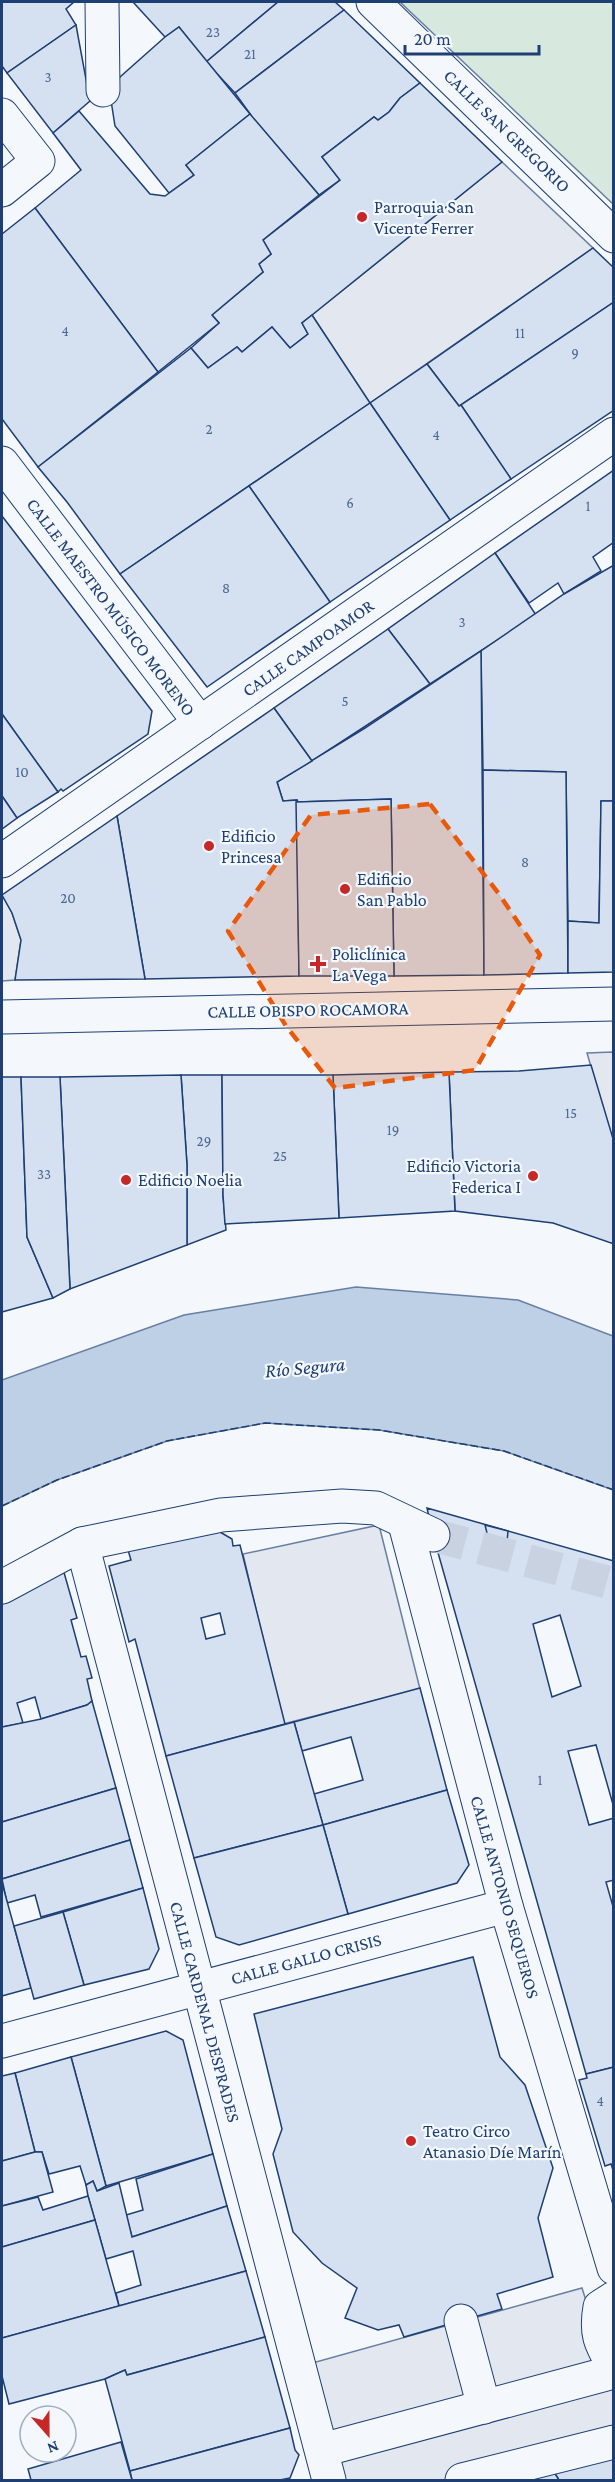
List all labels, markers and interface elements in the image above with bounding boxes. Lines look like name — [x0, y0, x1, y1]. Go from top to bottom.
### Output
scale bar — [405, 18, 538, 56]
house number: 23 — [206, 24, 220, 40]
text: 20 m — [414, 29, 451, 49]
house number: 21 — [244, 46, 256, 62]
street label: CALLE SAN GREGORIO — [440, 66, 574, 196]
house number: 3 — [44, 69, 52, 85]
place label: Parroquia San Vicente Ferrer — [374, 197, 474, 238]
marker: Parroquia San Vicente Ferrer — [355, 210, 369, 224]
house number: 4 — [61, 323, 69, 339]
house number: 11 — [515, 325, 525, 341]
house number: 9 — [571, 345, 579, 361]
house number: 2 — [205, 421, 213, 437]
house number: 4 — [432, 427, 440, 443]
street label: CALLE MAESTRO MÚSICO MORENO — [23, 494, 199, 720]
house number: 6 — [346, 495, 354, 511]
house number: 1 — [586, 498, 591, 514]
house number: 8 — [222, 580, 230, 596]
street label: CALLE CAMPOAMOR — [239, 595, 378, 701]
house number: 3 — [458, 614, 466, 630]
house number: 5 — [341, 693, 349, 709]
house number: 10 — [15, 764, 29, 780]
place label: Edificio Princesa — [221, 826, 282, 867]
marker: Edificio Princesa — [202, 839, 216, 853]
house number: 8 — [521, 854, 529, 870]
place label: Edificio San Pablo — [357, 869, 427, 910]
marker: Edificio San Pablo — [338, 882, 352, 896]
house number: 20 — [60, 890, 76, 906]
place label: Policlínica La Vega — [332, 944, 406, 985]
marker: Policlínica La Vega — [309, 955, 327, 973]
street label: CALLE OBISPO ROCAMORA — [207, 998, 410, 1022]
house number: 15 — [565, 1105, 577, 1121]
house number: 19 — [387, 1122, 399, 1138]
house number: 29 — [197, 1133, 211, 1149]
house number: 25 — [273, 1148, 287, 1164]
place label: Edificio Victoria Federica I — [407, 1156, 521, 1197]
house number: 33 — [37, 1166, 51, 1182]
marker: Edificio Victoria Federica I — [526, 1169, 540, 1183]
place label: Edificio Noelia — [138, 1170, 242, 1190]
marker: Edificio Noelia — [119, 1173, 133, 1187]
water label: Río Segura — [264, 1353, 346, 1382]
house number: 1 — [538, 1772, 543, 1788]
street label: CALLE ANTONIO SEQUEROS — [466, 1793, 544, 2001]
street label: CALLE CARDENAL DESPRADES — [166, 1899, 244, 2125]
street label: CALLE GALLO CRISIS — [229, 1929, 383, 1989]
house number: 4 — [596, 2093, 604, 2109]
place label: Teatro Circo Atanasio Díe Marín — [423, 2121, 562, 2162]
marker: Teatro Circo Atanasio Díe Marín — [404, 2134, 418, 2148]
north arrow — [18, 2404, 78, 2464]
text: N — [45, 2438, 61, 2457]

